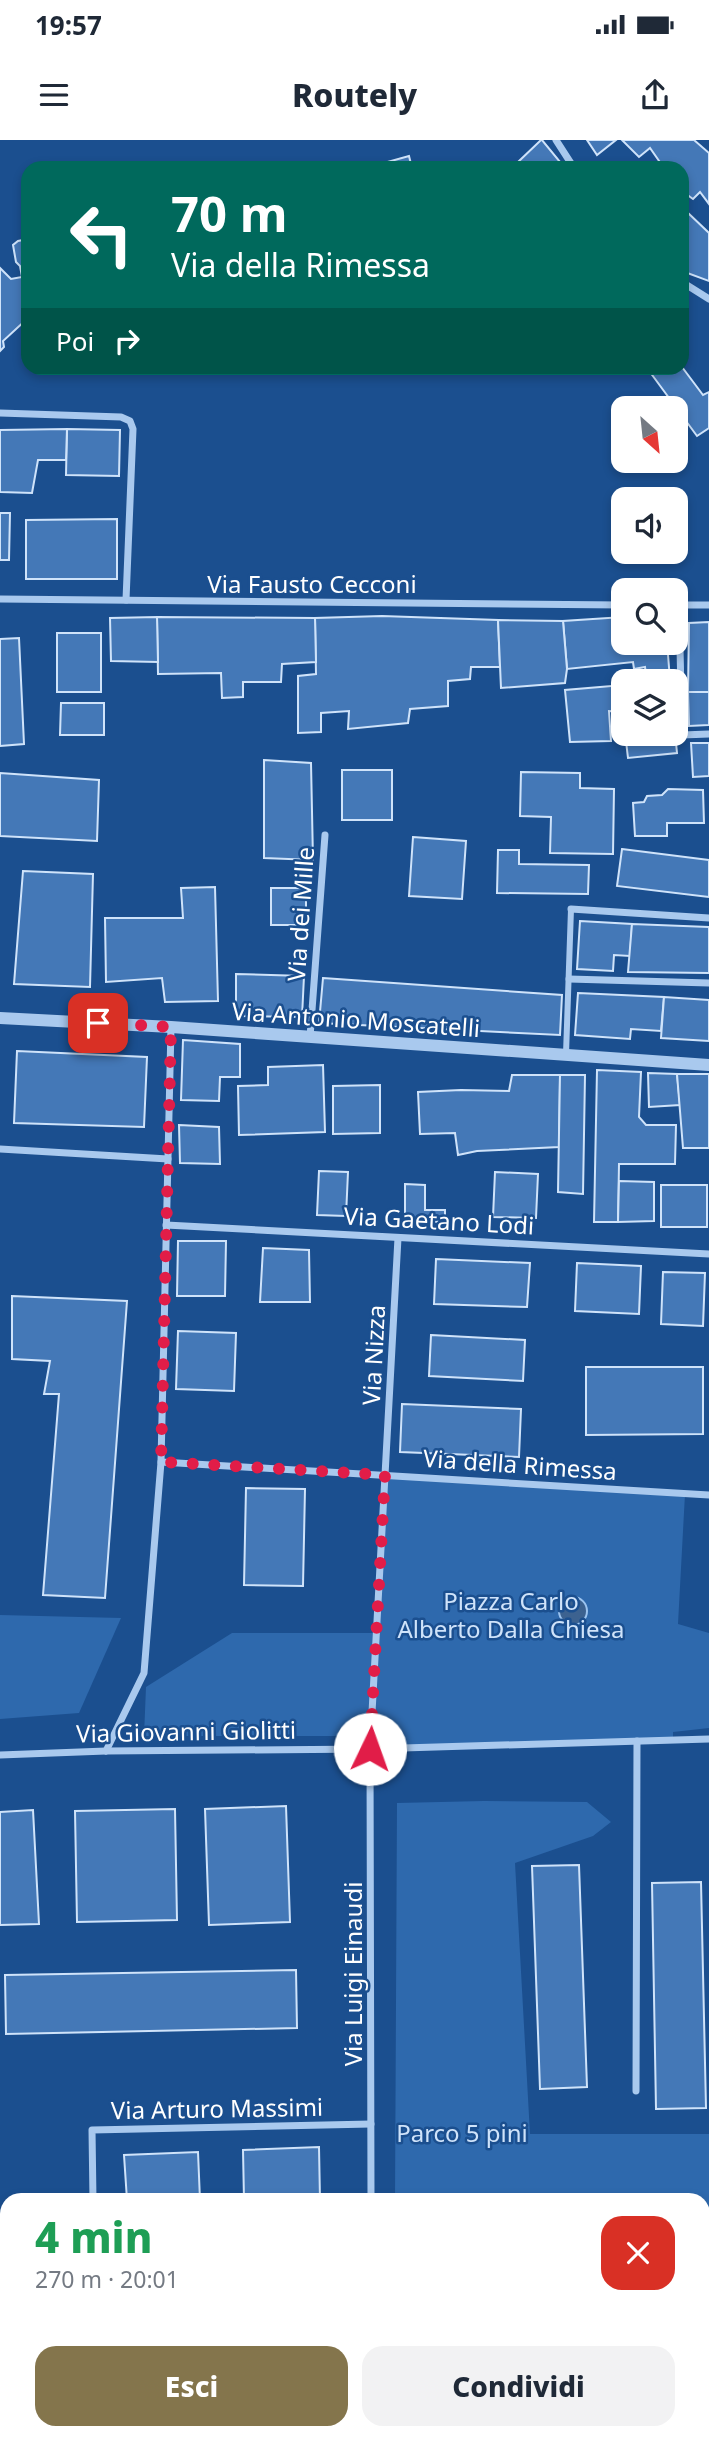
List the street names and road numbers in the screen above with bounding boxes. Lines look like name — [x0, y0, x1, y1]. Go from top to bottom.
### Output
street label: Via Fausto Cecconi — [207, 567, 417, 600]
street label: Via dei Mille — [279, 846, 321, 982]
street label: Via Antonio Moscatelli — [231, 994, 481, 1044]
street label: Via Gaetano Lodi — [343, 1199, 535, 1241]
street label: Via Nizza — [354, 1304, 392, 1406]
street label: Via della Rimessa — [422, 1441, 618, 1487]
street label: Via Giovanni Giolitti — [76, 1713, 296, 1749]
street label: Via Luigi Einaudi — [336, 1882, 369, 2066]
street label: Via Arturo Massimi — [111, 2090, 323, 2126]

